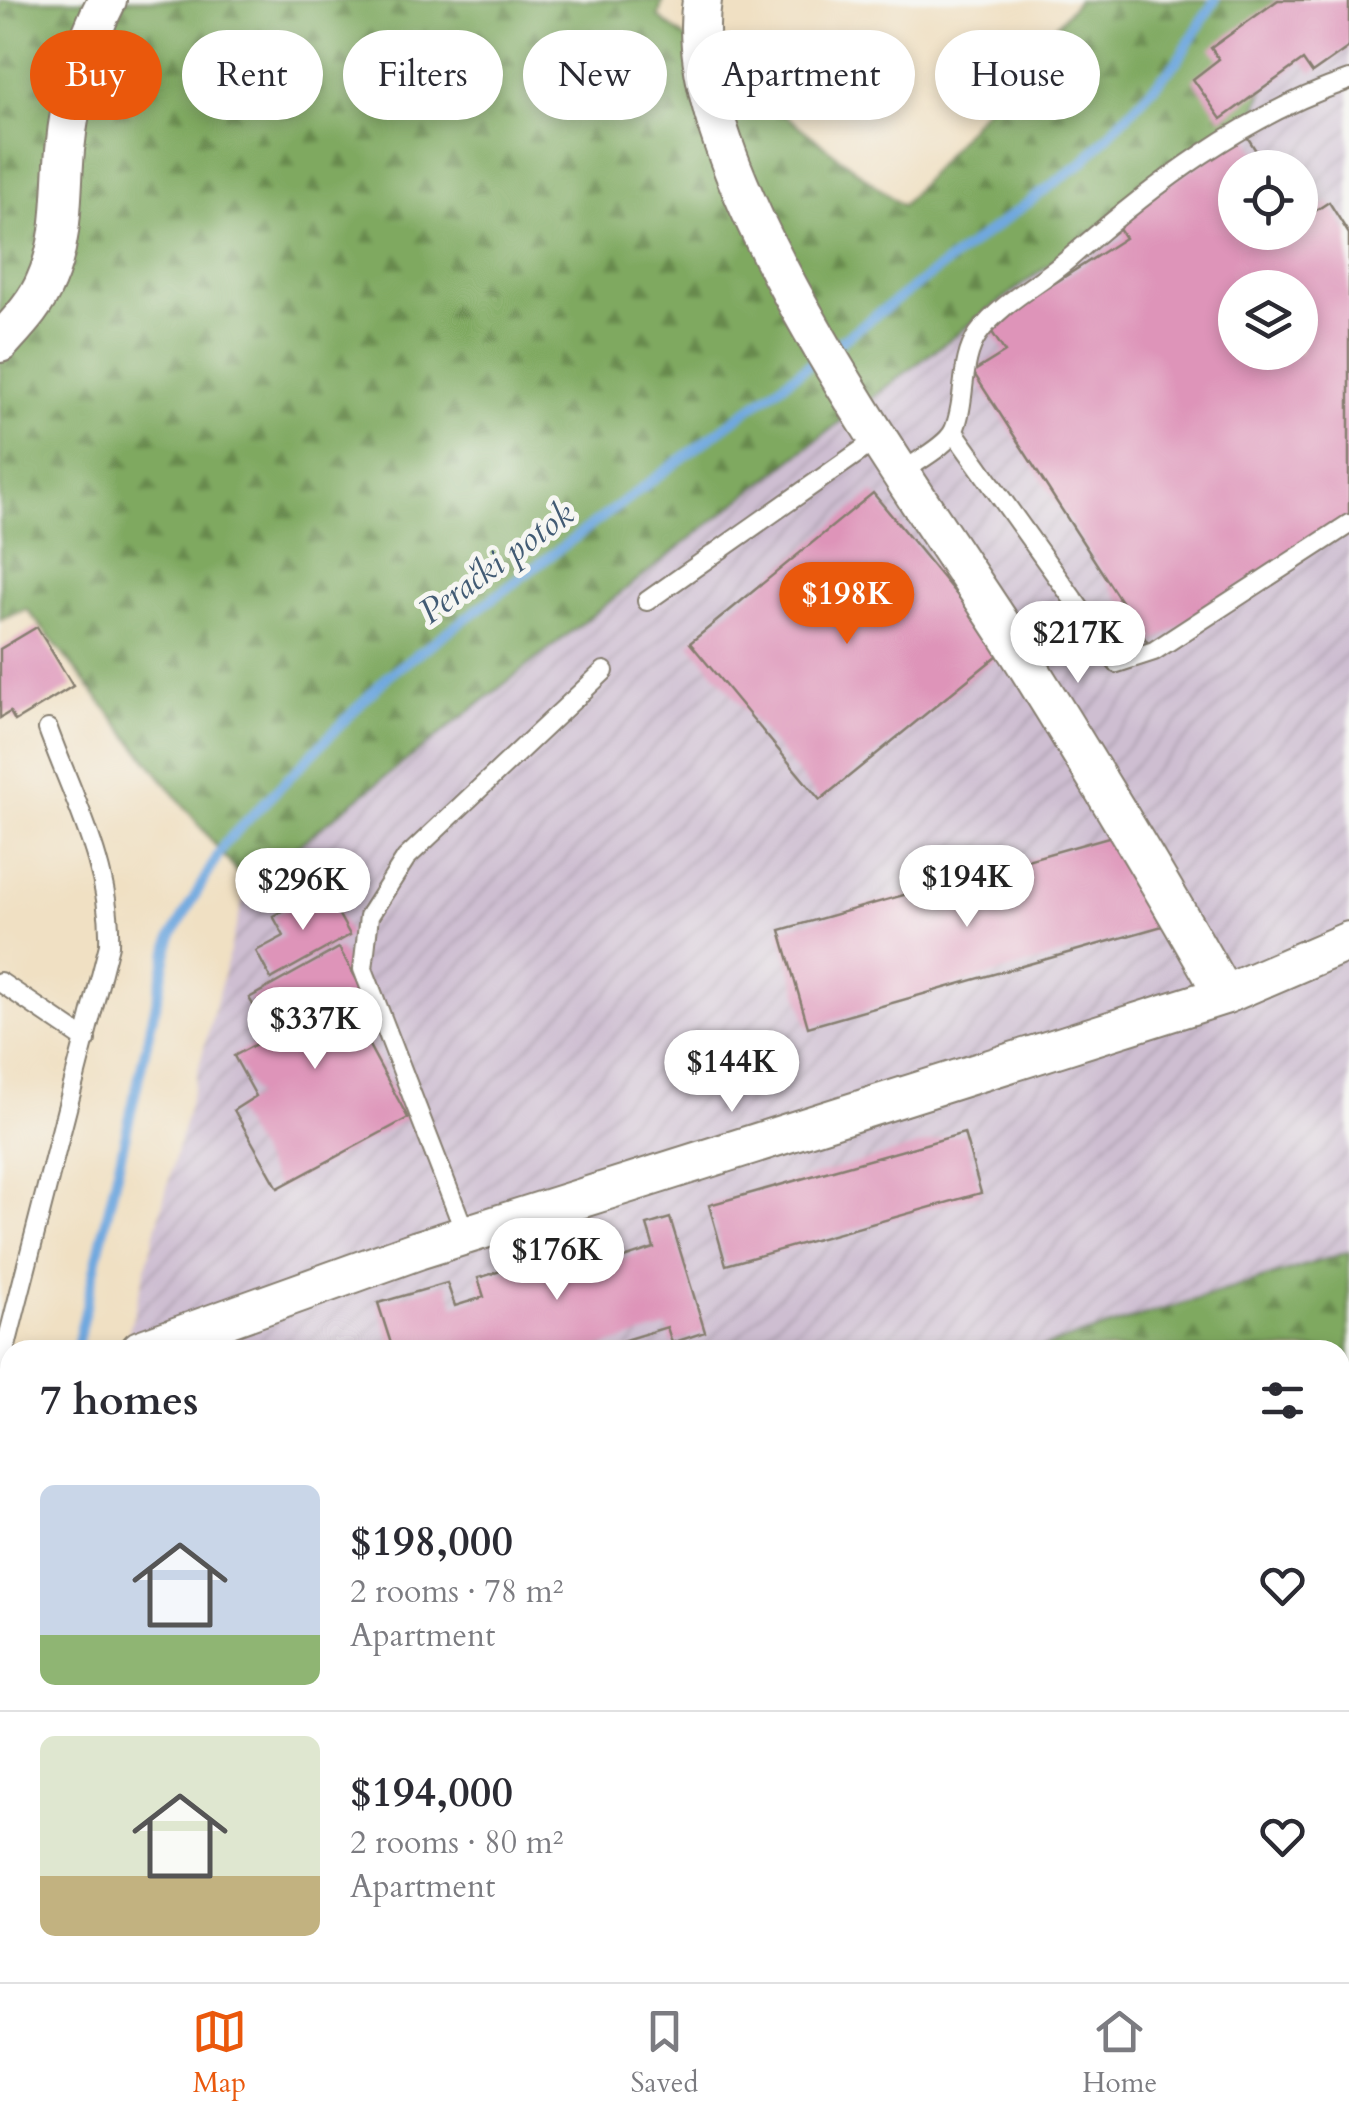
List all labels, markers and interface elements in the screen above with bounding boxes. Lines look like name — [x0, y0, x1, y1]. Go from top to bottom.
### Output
chip: Buy — [30, 30, 162, 120]
chip: Rent — [182, 30, 323, 120]
chip: Filters — [343, 30, 503, 120]
chip: New — [523, 30, 667, 120]
chip: Apartment — [687, 30, 915, 120]
chip: House — [935, 30, 1100, 120]
map controls — [1218, 150, 1318, 370]
button: locate — [1218, 150, 1318, 250]
button: layers — [1218, 270, 1318, 370]
water label: Perački potok — [409, 490, 584, 635]
pin: $198K — [777, 562, 917, 647]
text: $198K — [801, 572, 893, 616]
pin: $217K — [1008, 601, 1148, 686]
text: $217K — [1032, 611, 1124, 655]
pin: $194K — [897, 845, 1037, 930]
pin: $296K — [233, 848, 373, 933]
text: $194K — [921, 855, 1013, 899]
text: $296K — [257, 858, 349, 902]
pin: $337K — [245, 987, 385, 1072]
text: $337K — [269, 997, 361, 1041]
pin: $144K — [662, 1030, 802, 1115]
text: $144K — [686, 1040, 778, 1084]
pin: $176K — [487, 1218, 627, 1303]
text: $176K — [511, 1228, 603, 1272]
text: 7 homes — [40, 1372, 198, 1429]
icon: filters — [1255, 1373, 1310, 1428]
text: $198,000 — [350, 1513, 513, 1570]
icon: home — [120, 1525, 240, 1645]
icon: heart — [1255, 1558, 1310, 1613]
text: 2 rooms · 78 m² — [350, 1570, 563, 1614]
text: Apartment — [350, 1614, 495, 1658]
text: $194,000 — [350, 1764, 513, 1821]
icon: home — [120, 1776, 240, 1896]
icon: heart — [1255, 1809, 1310, 1864]
text: 2 rooms · 80 m² — [350, 1821, 563, 1865]
text: Apartment — [350, 1865, 495, 1909]
tab: Map — [192, 2004, 247, 2102]
tab: Saved — [631, 2004, 698, 2102]
tab: Home — [1082, 2004, 1157, 2102]

